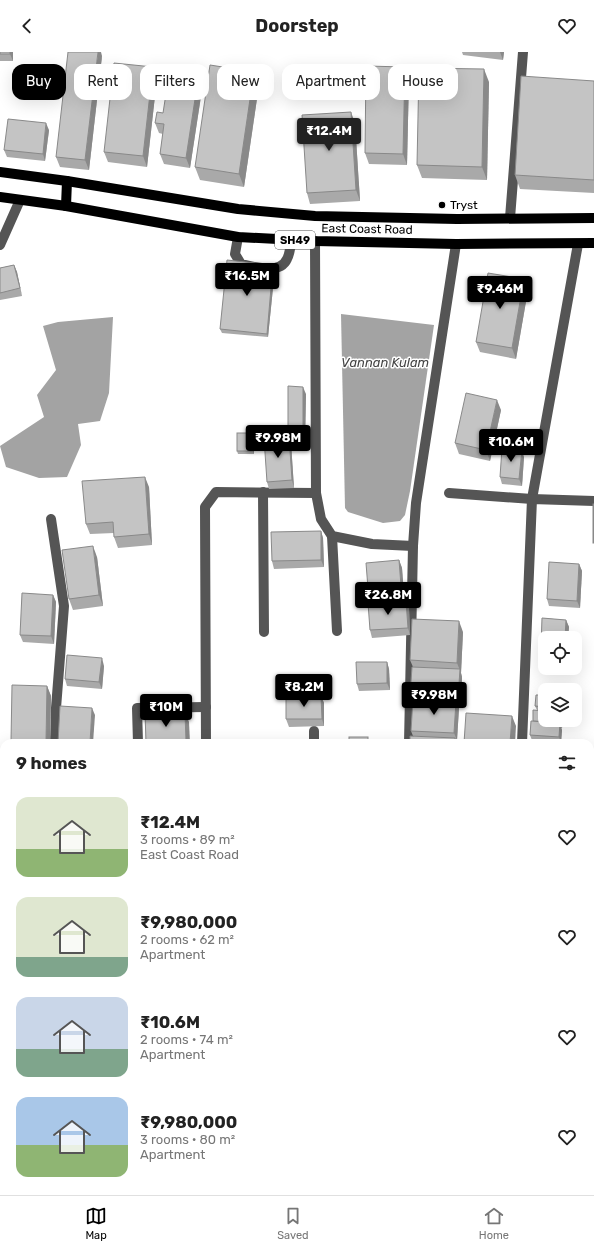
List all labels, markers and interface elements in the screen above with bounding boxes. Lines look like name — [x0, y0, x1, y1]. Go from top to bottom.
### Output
icon: back — [16, 15, 38, 37]
text: Doorstep — [255, 15, 339, 37]
icon: heart — [556, 15, 578, 37]
chip: Buy — [12, 64, 66, 100]
chip: Rent — [74, 64, 132, 100]
chip: Filters — [140, 64, 209, 100]
chip: New — [217, 64, 274, 100]
chip: Apartment — [282, 64, 380, 100]
chip: House — [388, 64, 458, 100]
pin: ₹12.4M — [296, 118, 362, 152]
text: ₹12.4M — [306, 123, 352, 138]
place label: Tryst — [450, 198, 478, 212]
marker: Tryst — [437, 200, 447, 210]
street label: East Coast Road — [321, 221, 413, 237]
road number: SH49 — [275, 231, 315, 249]
pin: ₹16.5M — [214, 263, 280, 297]
text: ₹16.5M — [224, 268, 270, 283]
pin: ₹9.46M — [467, 276, 533, 310]
text: ₹9.46M — [476, 281, 524, 296]
water label: Vannan Kulam — [341, 355, 429, 370]
pin: ₹9.98M — [245, 425, 311, 459]
pin: ₹10.6M — [478, 429, 544, 463]
text: ₹9.98M — [255, 430, 301, 445]
text: ₹10.6M — [488, 434, 534, 449]
pin: ₹26.8M — [355, 582, 421, 616]
text: ₹26.8M — [364, 587, 412, 602]
map controls — [538, 631, 582, 727]
button: locate — [538, 631, 582, 675]
pin: ₹8.2M — [276, 674, 332, 708]
text: ₹8.2M — [284, 679, 324, 694]
pin: ₹9.98M — [401, 682, 467, 716]
button: layers — [538, 683, 582, 727]
text: ₹9.98M — [411, 687, 457, 702]
pin: ₹10M — [142, 694, 190, 728]
text: ₹10M — [149, 699, 183, 714]
icon: filters — [556, 752, 578, 774]
text: 9 homes — [16, 753, 87, 773]
text: ₹12.4M — [140, 812, 200, 832]
icon: home — [48, 813, 96, 861]
icon: heart — [556, 826, 578, 848]
text: 3 rooms · 89 m² — [140, 832, 235, 847]
text: East Coast Road — [140, 847, 239, 862]
text: ₹9,980,000 — [140, 912, 237, 932]
icon: home — [48, 913, 96, 961]
icon: heart — [556, 926, 578, 948]
text: 2 rooms · 62 m² — [140, 932, 234, 947]
text: Apartment — [140, 947, 205, 962]
text: ₹10.6M — [140, 1012, 200, 1032]
icon: home — [48, 1013, 96, 1061]
icon: heart — [556, 1026, 578, 1048]
text: 2 rooms · 74 m² — [140, 1032, 233, 1047]
text: Apartment — [140, 1047, 205, 1062]
text: ₹9,980,000 — [140, 1112, 237, 1132]
icon: home — [48, 1113, 96, 1161]
icon: heart — [556, 1126, 578, 1148]
text: 3 rooms · 80 m² — [140, 1132, 235, 1147]
text: Apartment — [140, 1147, 205, 1162]
tab: Map — [85, 1205, 107, 1242]
tab: Saved — [277, 1205, 309, 1242]
tab: Home — [479, 1205, 509, 1242]

